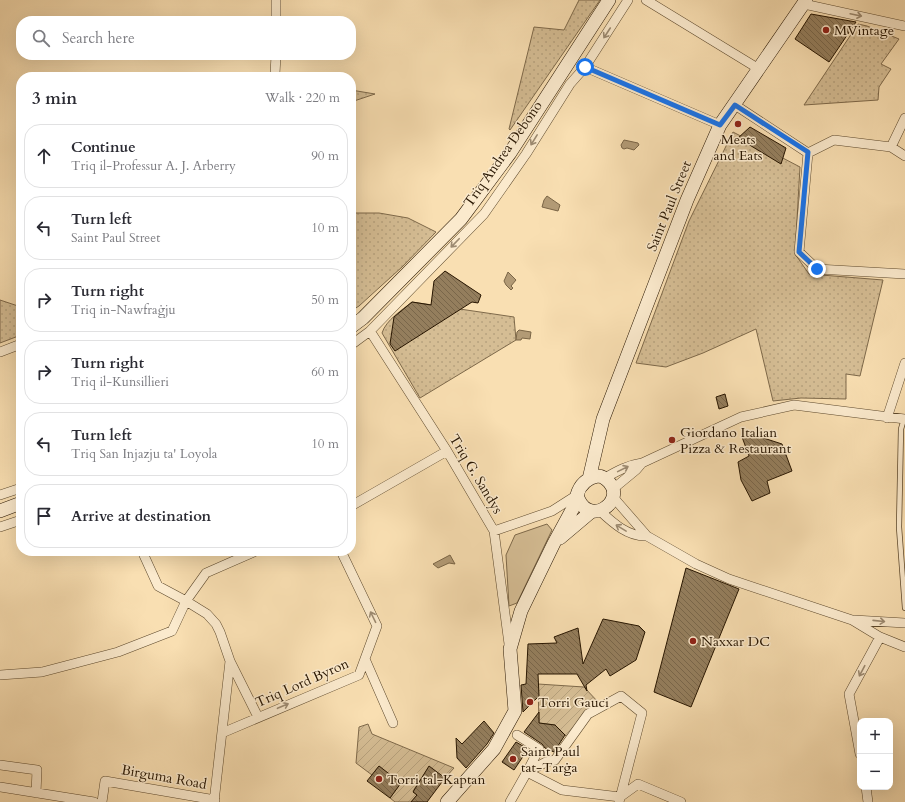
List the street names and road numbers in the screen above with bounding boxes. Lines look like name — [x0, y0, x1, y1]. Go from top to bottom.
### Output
street label: Triq Andrea Debono — [459, 97, 547, 211]
street label: Saint Paul Street — [642, 157, 696, 254]
street label: Triq G. Sandys — [445, 431, 507, 518]
street label: Triq Lord Byron — [252, 654, 352, 712]
street label: Birguma Road — [120, 760, 209, 794]

